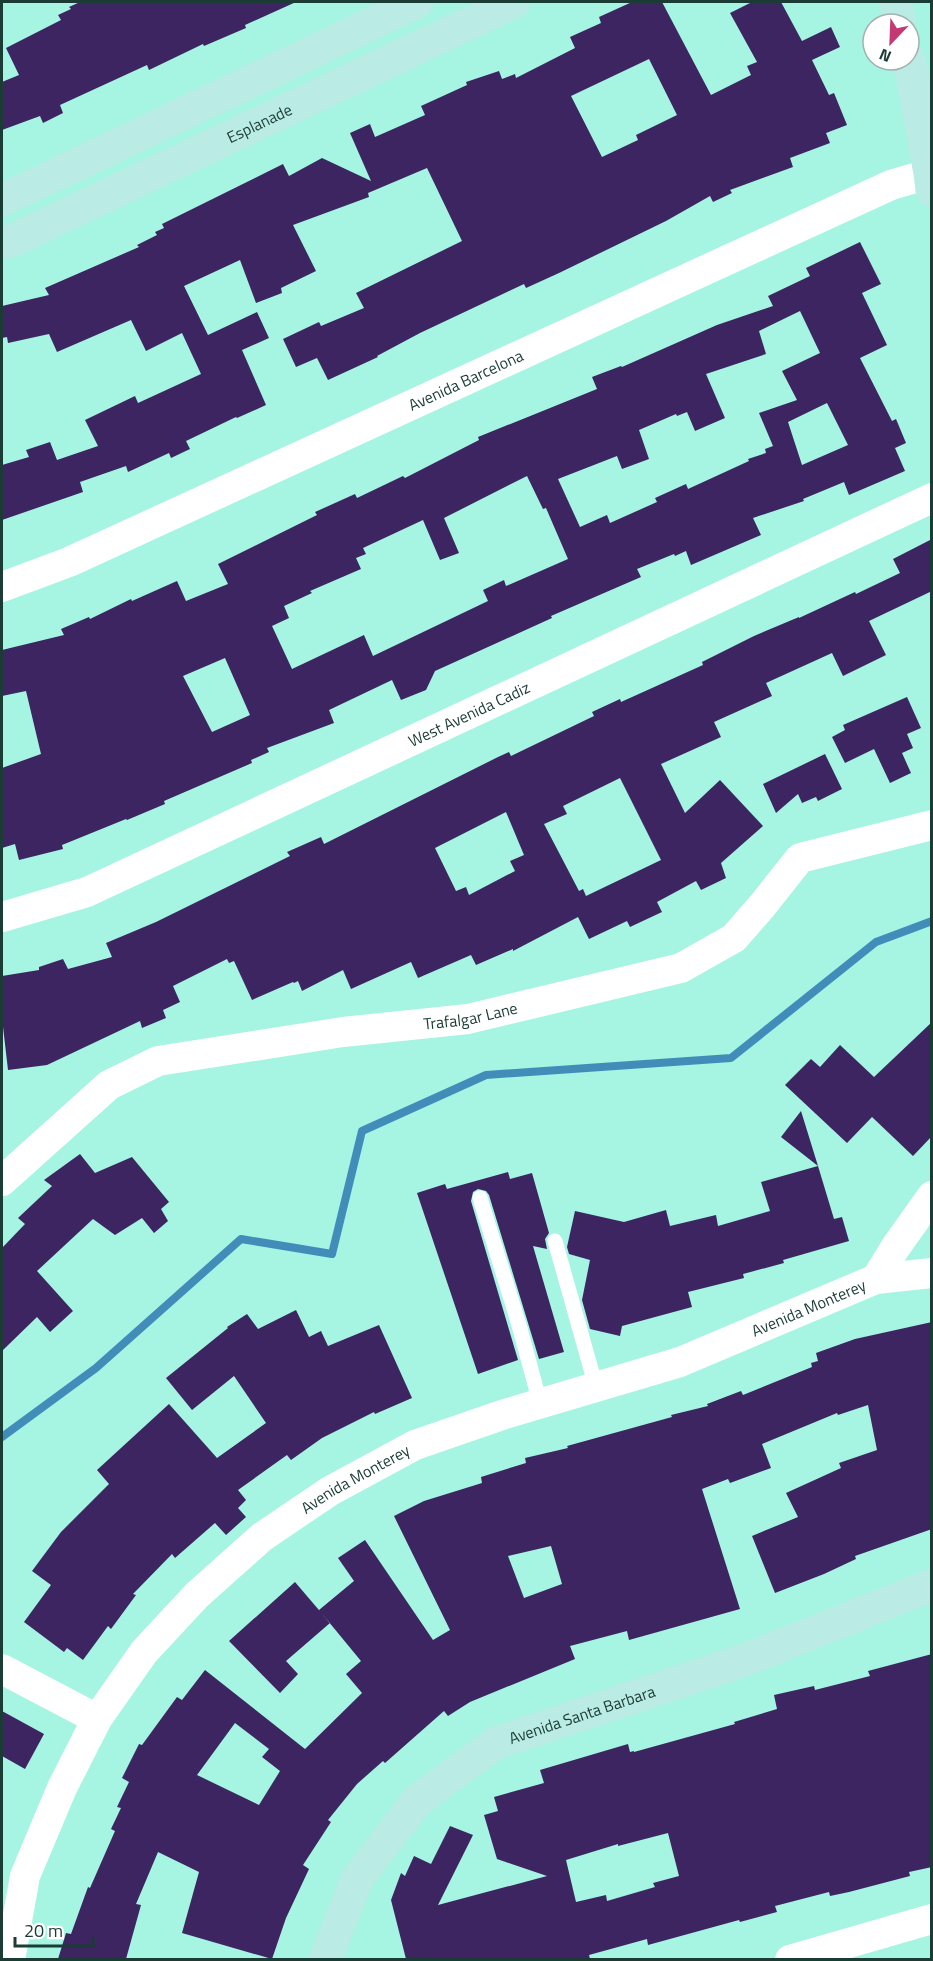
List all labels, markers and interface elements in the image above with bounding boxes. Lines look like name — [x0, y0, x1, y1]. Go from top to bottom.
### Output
north arrow — [861, 12, 921, 72]
text: N — [875, 43, 895, 69]
street label: Esplanade — [223, 97, 296, 149]
street label: Avenida Barcelona — [404, 343, 527, 417]
street label: West Avenida Cadiz — [404, 675, 534, 753]
street label: Trafalgar Lane — [422, 996, 520, 1036]
street label: Avenida Monterey — [748, 1273, 870, 1342]
street label: Avenida Monterey — [296, 1438, 414, 1520]
street label: Avenida Santa Barbara — [505, 1679, 658, 1750]
scale bar — [15, 1910, 93, 1948]
text: 20 m — [24, 1917, 63, 1944]

